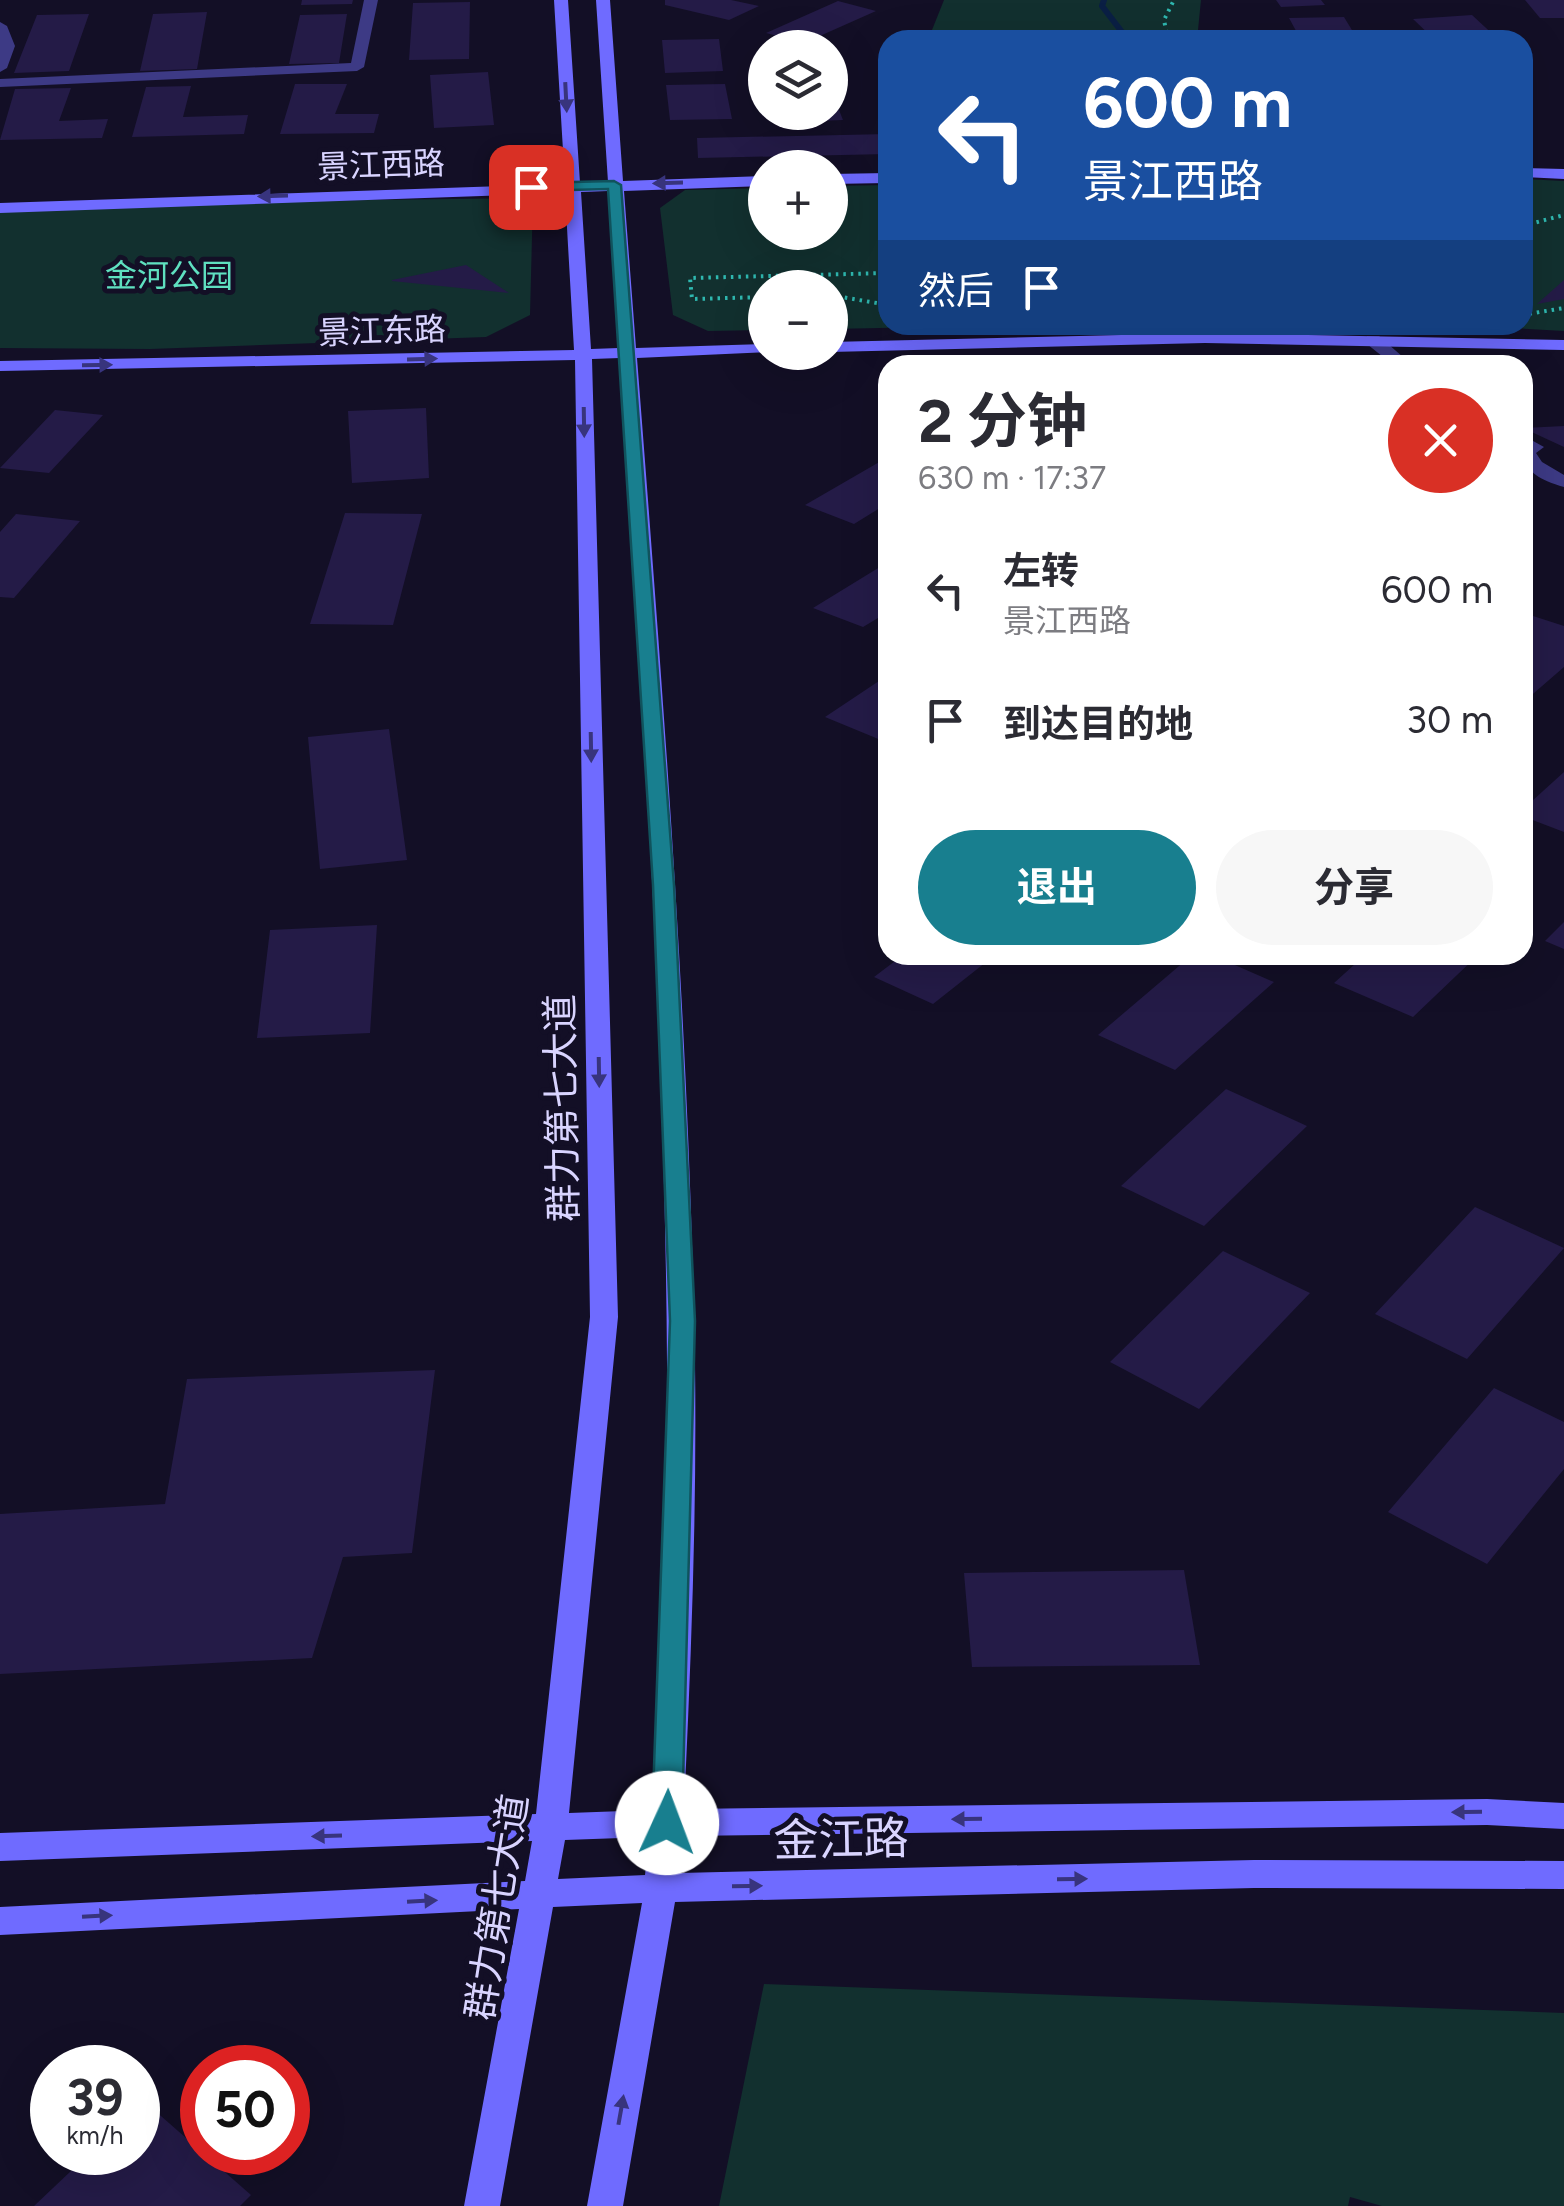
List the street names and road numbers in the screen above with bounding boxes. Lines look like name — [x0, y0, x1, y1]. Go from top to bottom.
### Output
street label: 景江西路 — [316, 144, 446, 186]
street label: 景江东路 — [317, 310, 447, 352]
street label: 群力第七大道 — [537, 994, 587, 1222]
street label: 群力第七大道 — [456, 1791, 538, 2023]
street label: 金江路 — [773, 1811, 909, 1867]

